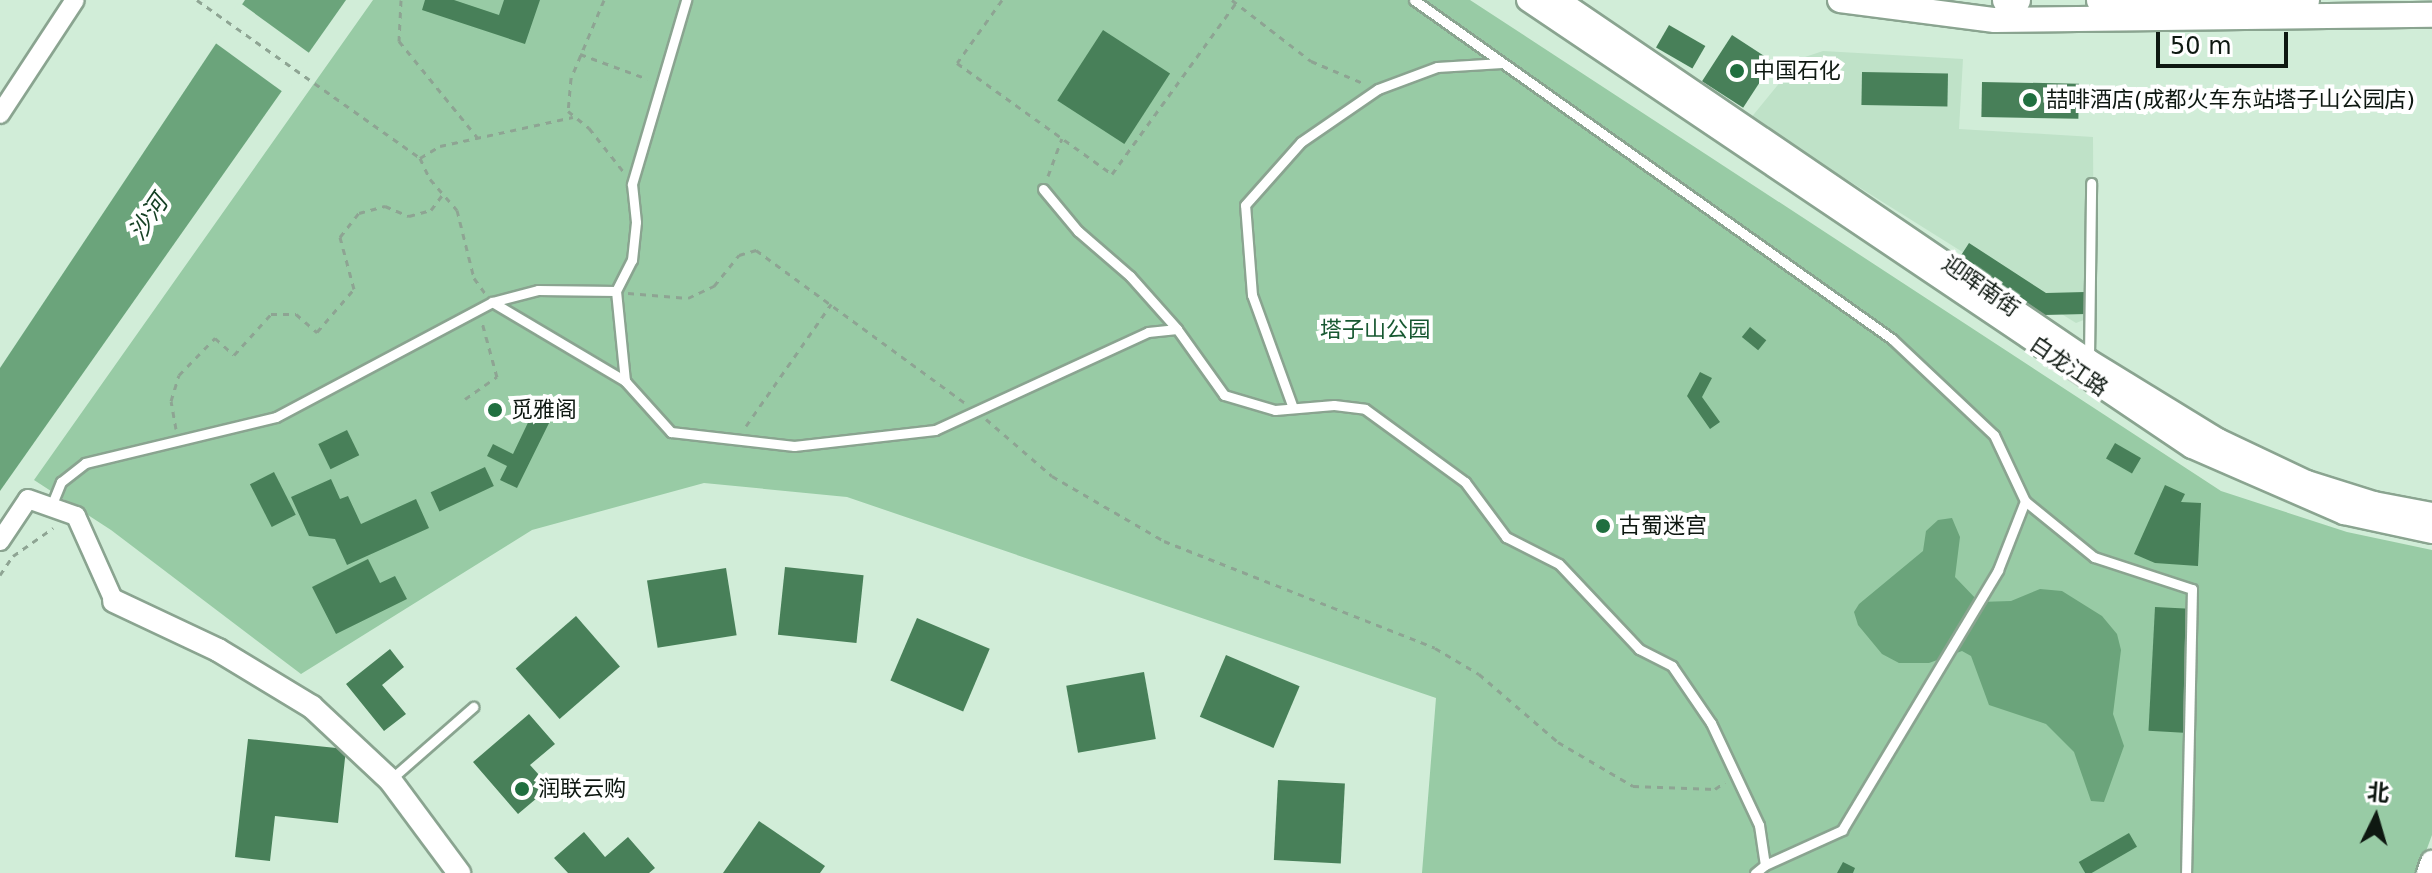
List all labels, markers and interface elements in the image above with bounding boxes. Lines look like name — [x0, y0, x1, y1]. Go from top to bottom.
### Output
scale bar — [2160, 16, 2292, 66]
text: 50 m — [2170, 32, 2232, 60]
place label: 中国石化 — [1753, 58, 1841, 84]
marker: 中国石化 — [1728, 62, 1746, 80]
place label: 喆啡酒店(成都火车东站塔子山公园店) — [2046, 87, 2415, 113]
marker: 喆啡酒店(成都火车东站塔子山公园店) — [2021, 91, 2039, 109]
water label: 沙河 — [124, 190, 174, 246]
street label: 迎晖南街 — [1937, 250, 2025, 322]
park label: 塔子山公园 — [1320, 317, 1430, 343]
street label: 白龙江路 — [2025, 330, 2113, 402]
place label: 觅雅阁 — [511, 397, 577, 423]
marker: 觅雅阁 — [486, 401, 504, 419]
place label: 古蜀迷宫 — [1619, 513, 1707, 539]
marker: 古蜀迷宫 — [1594, 517, 1612, 535]
place label: 润联云购 — [538, 776, 626, 802]
north arrow — [2336, 777, 2416, 857]
text: 北 — [2366, 779, 2390, 806]
marker: 润联云购 — [513, 780, 531, 798]

